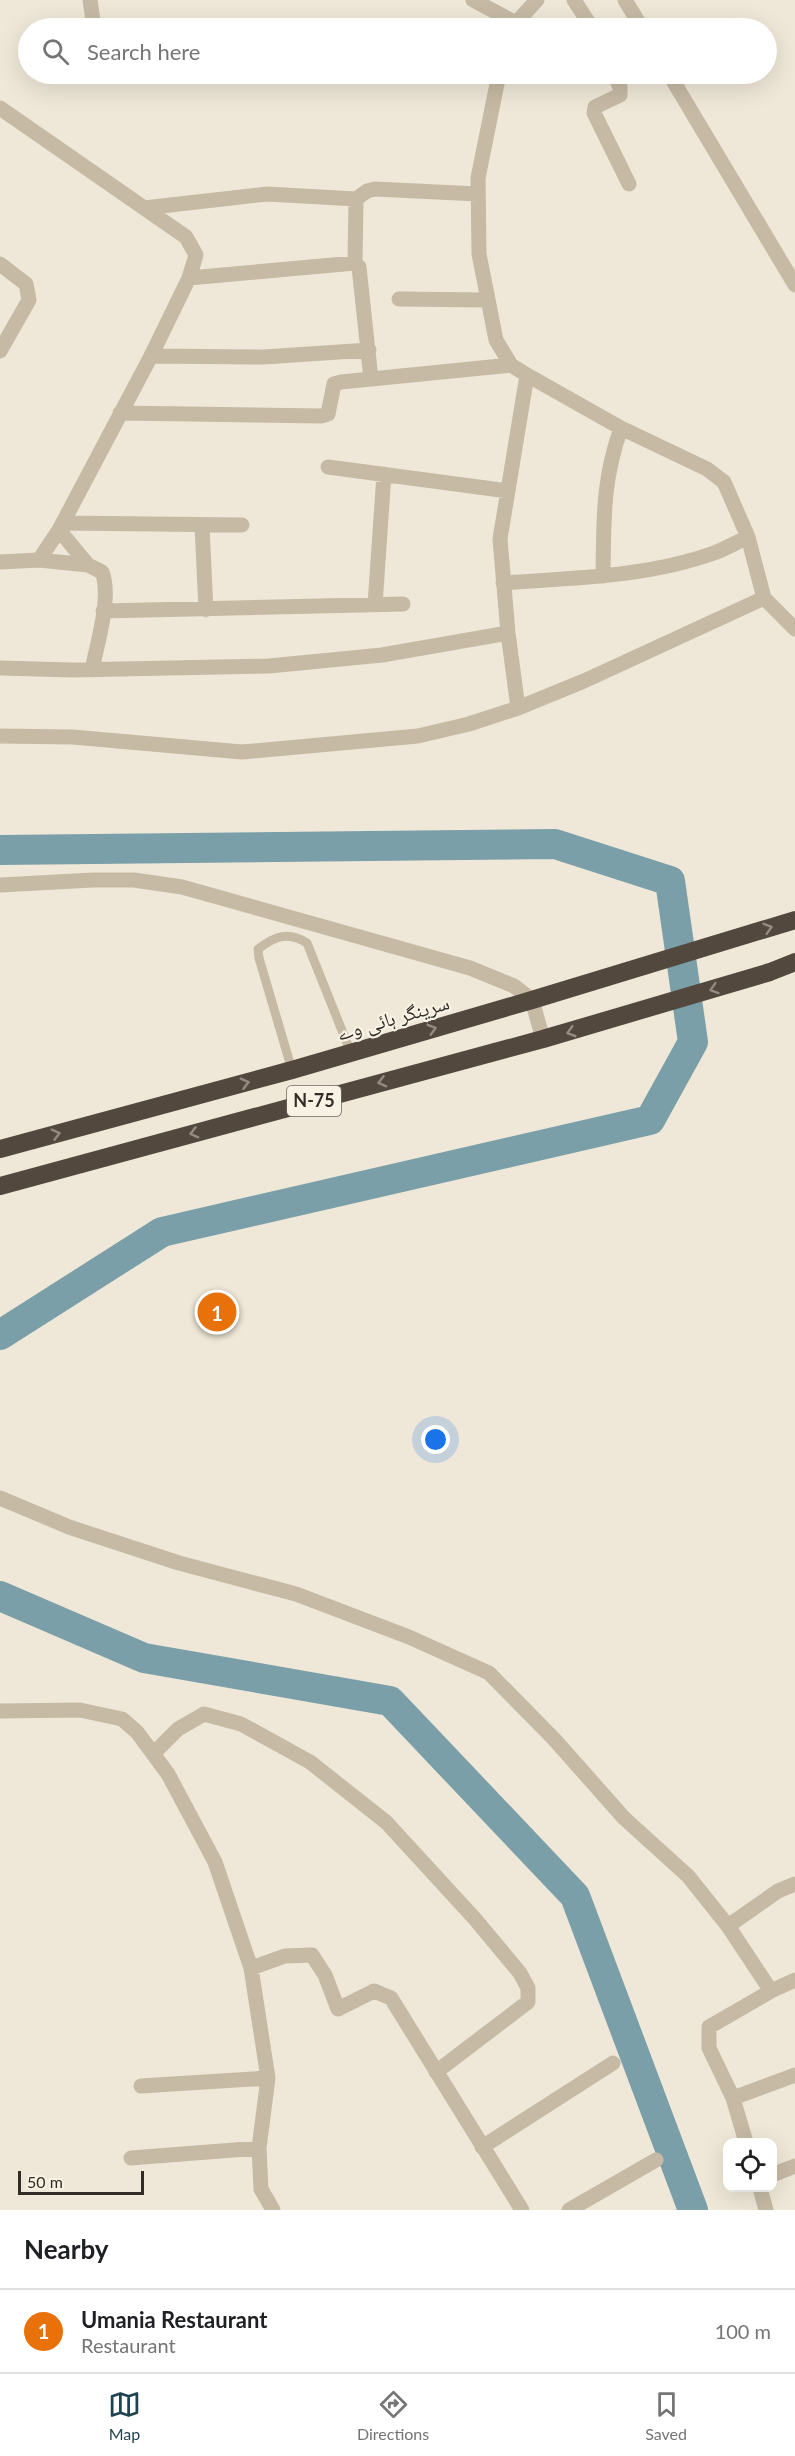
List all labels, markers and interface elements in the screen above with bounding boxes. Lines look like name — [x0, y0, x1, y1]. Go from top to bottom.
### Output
search box — [18, 18, 777, 84]
icon: search — [39, 35, 72, 68]
text: Search here — [87, 38, 200, 65]
one-way arrow — [762, 923, 773, 935]
one-way arrow — [709, 982, 720, 994]
street label: سرینگر ہائی وے — [334, 990, 452, 1046]
one-way arrow — [427, 1024, 437, 1037]
one-way arrow — [566, 1025, 577, 1037]
one-way arrow — [378, 1075, 388, 1088]
one-way arrow — [239, 1078, 250, 1090]
road number: N-75 — [287, 1086, 341, 1116]
one-way arrow — [189, 1125, 199, 1138]
one-way arrow — [51, 1128, 61, 1141]
pin: 1 — [198, 1290, 236, 1334]
your location — [421, 1425, 450, 1454]
map controls — [723, 2138, 777, 2192]
button: locate — [723, 2138, 777, 2192]
scale bar — [18, 2168, 144, 2196]
text: 50 m — [27, 2172, 63, 2191]
text: Nearby — [24, 2233, 109, 2265]
text: Umania Restaurant — [81, 2306, 267, 2333]
text: 1 — [38, 2319, 49, 2343]
text: 100 m — [715, 2319, 771, 2343]
text: Restaurant — [81, 2333, 176, 2357]
tab: Map — [108, 2388, 141, 2443]
tab: Directions — [357, 2388, 429, 2443]
tab: Saved — [645, 2388, 687, 2443]

